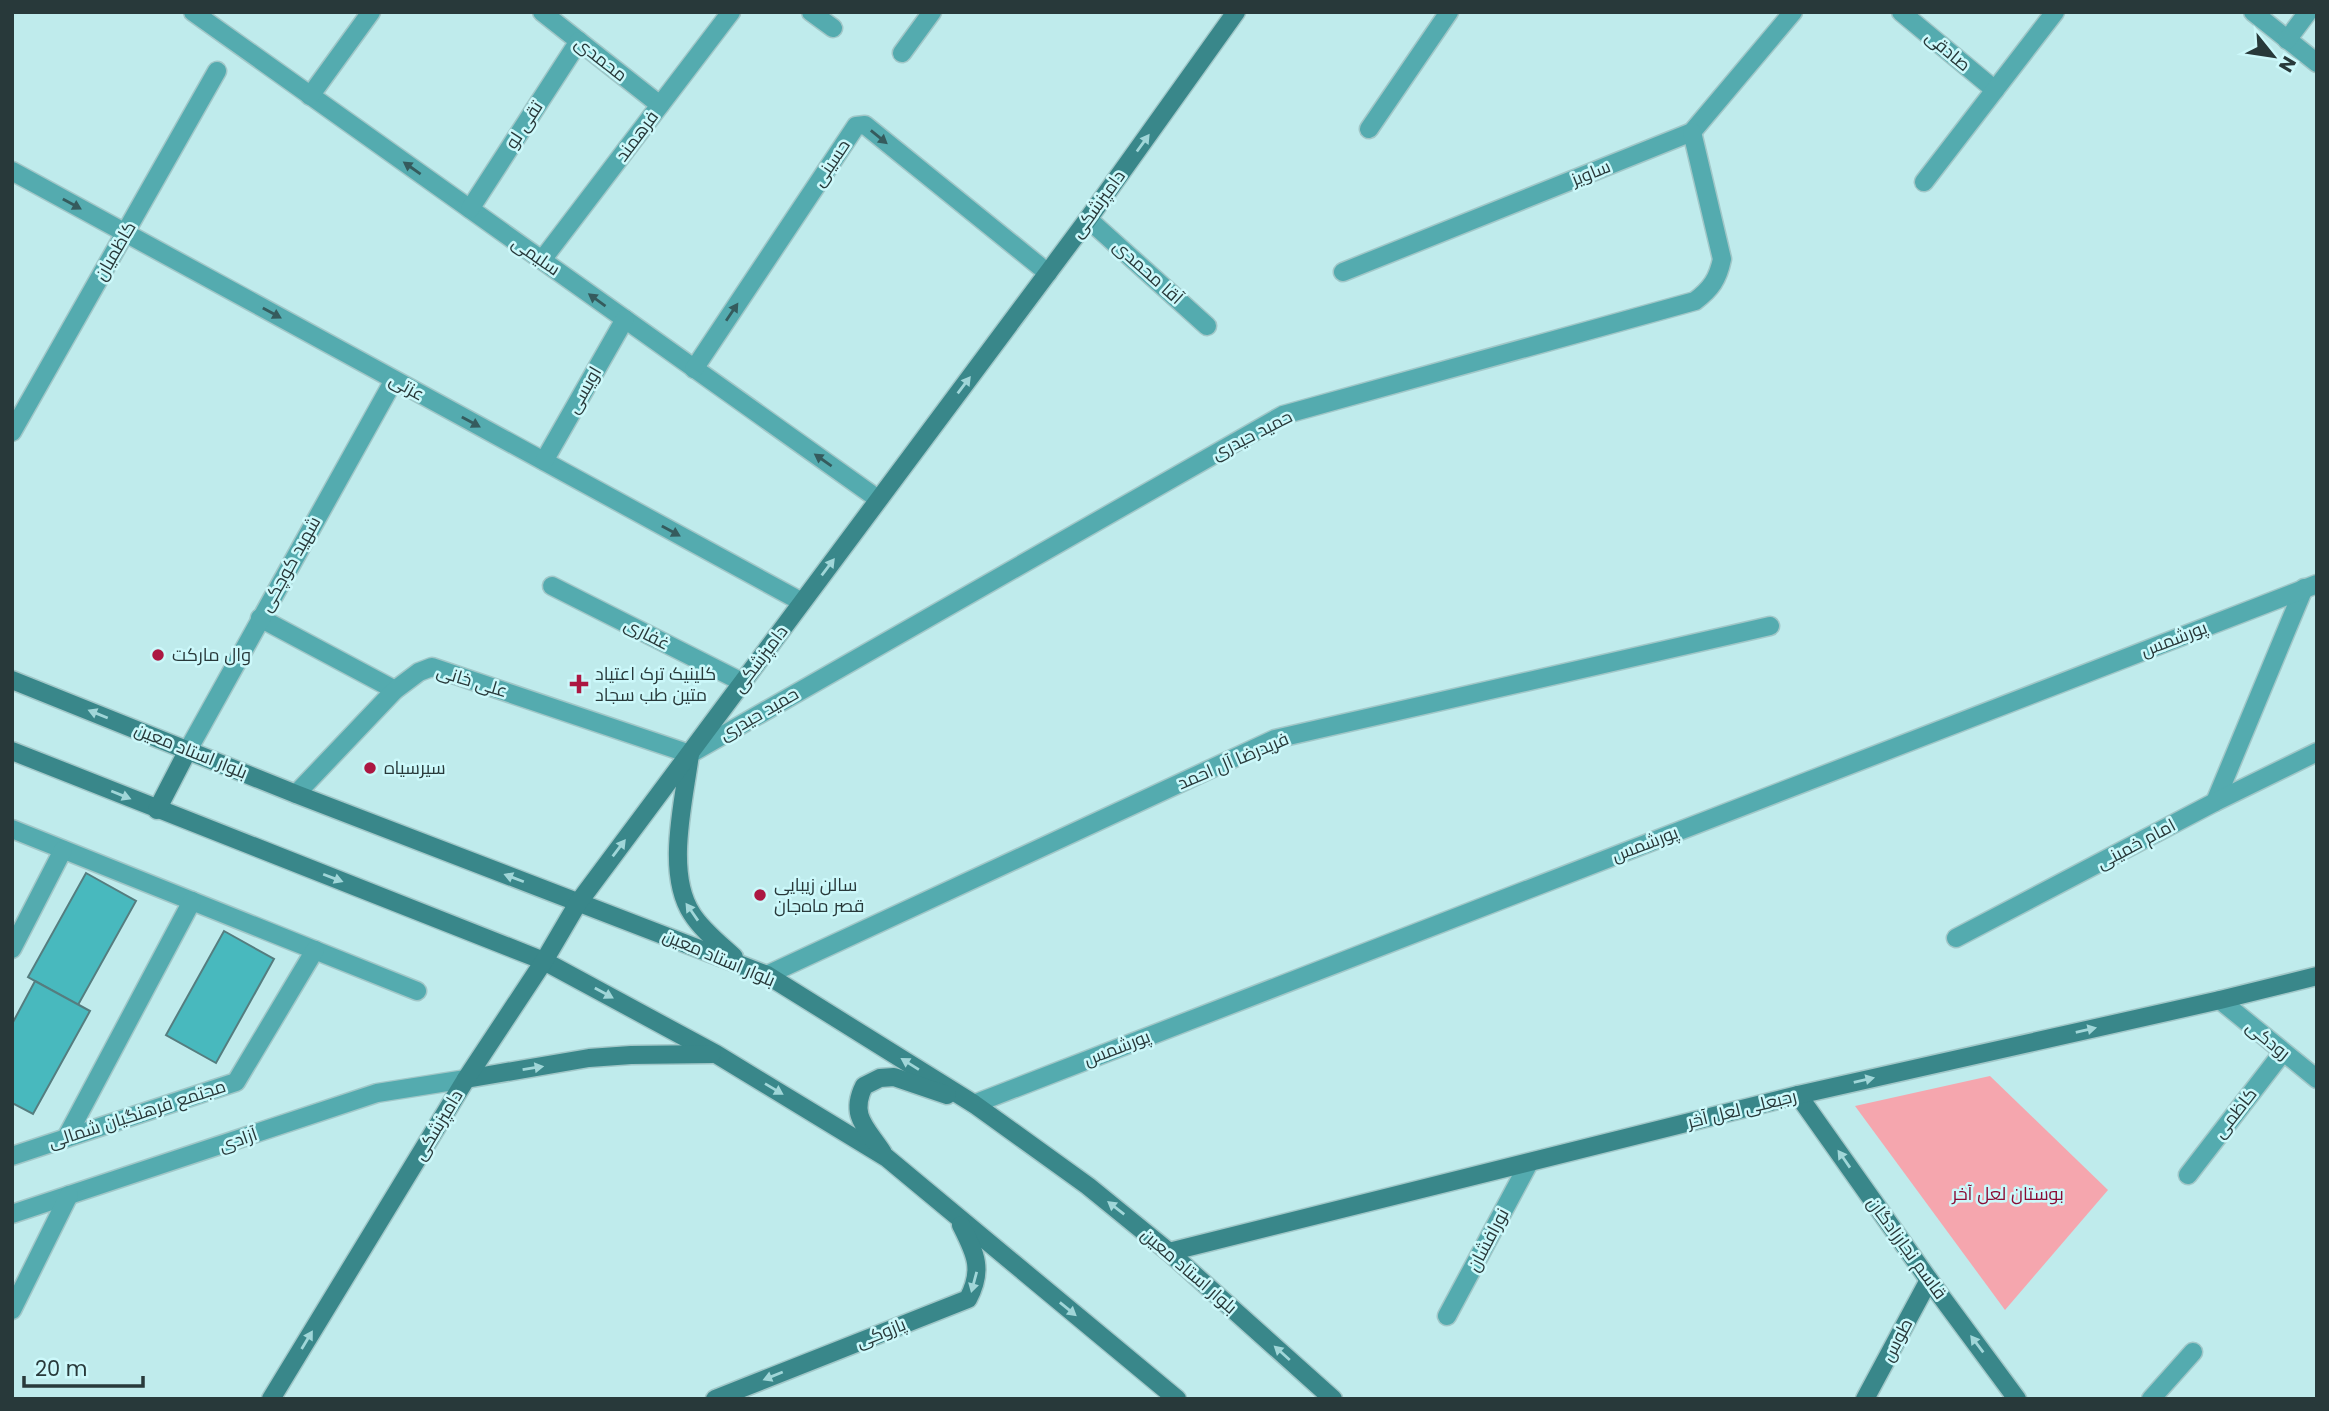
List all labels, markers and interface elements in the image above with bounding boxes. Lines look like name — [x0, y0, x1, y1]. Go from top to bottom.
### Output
north arrow — [2238, 21, 2308, 91]
street label: صادقی — [1920, 24, 1976, 77]
street label: محمدی — [570, 30, 633, 87]
text: N — [2272, 51, 2303, 77]
street label: تقی لو — [499, 96, 548, 154]
street label: فرهمند — [609, 105, 664, 166]
one-way arrow — [870, 129, 888, 144]
street label: حسینی — [806, 134, 855, 191]
one-way arrow — [1136, 134, 1150, 152]
street label: ساویز — [1567, 153, 1614, 192]
one-way arrow — [403, 161, 421, 175]
street label: دامپزشکی — [1064, 165, 1131, 243]
one-way arrow — [62, 198, 82, 210]
street label: کاظمیان — [88, 216, 142, 285]
street label: سلیمی — [507, 230, 565, 281]
street label: آقا محمدی — [1108, 233, 1189, 310]
one-way arrow — [588, 293, 606, 307]
one-way arrow — [725, 303, 739, 321]
one-way arrow — [262, 307, 281, 319]
street label: اویسی — [560, 361, 607, 418]
street label: عزتی — [385, 367, 429, 406]
one-way arrow — [957, 376, 971, 394]
street label: حمید حیدری — [1207, 404, 1296, 466]
one-way arrow — [462, 416, 481, 428]
one-way arrow — [814, 453, 832, 467]
street label: شهید کوچکی — [253, 511, 326, 616]
one-way arrow — [661, 525, 681, 537]
one-way arrow — [821, 558, 835, 576]
street label: غفاری — [620, 611, 674, 656]
street label: پورشمس — [2137, 614, 2211, 663]
street label: دامپزشکی — [726, 620, 793, 698]
place label: وال مارکت — [172, 642, 251, 667]
marker: وال مارکت — [150, 647, 166, 663]
street label: علی خانی — [434, 658, 511, 703]
place label: کلینیک ترک اعتیاد متین طب سجاد — [595, 661, 716, 707]
marker: کلینیک ترک اعتیاد متین طب سجاد — [569, 674, 589, 694]
street label: حمید حیدری — [715, 681, 803, 746]
one-way arrow — [87, 708, 108, 719]
street label: بلوار استاد معین — [131, 717, 251, 785]
street label: فریدرضا آل احمد — [1173, 726, 1292, 795]
place label: سیرسیاه — [384, 755, 446, 780]
marker: سیرسیاه — [362, 760, 378, 776]
one-way arrow — [110, 790, 131, 801]
street label: امام خمینی — [2092, 812, 2180, 875]
street label: پورشمس — [1608, 819, 1682, 868]
one-way arrow — [612, 839, 626, 857]
one-way arrow — [504, 872, 525, 883]
place label: سالن زیبایی قصر ماه‌جان — [774, 872, 865, 918]
one-way arrow — [322, 873, 343, 884]
marker: سالن زیبایی قصر ماه‌جان — [752, 887, 768, 903]
one-way arrow — [685, 903, 699, 921]
street label: بلوار استاد معین — [659, 923, 779, 992]
one-way arrow — [594, 987, 614, 999]
street label: رودکی — [2241, 1014, 2296, 1065]
street label: پورشمس — [1080, 1023, 1154, 1072]
one-way arrow — [2076, 1025, 2098, 1036]
one-way arrow — [900, 1057, 919, 1070]
one-way arrow — [522, 1062, 544, 1073]
street label: مجتمع فرهنگیان شمالی — [45, 1073, 229, 1154]
one-way arrow — [1854, 1074, 1876, 1085]
street label: کاظمی — [2207, 1082, 2262, 1143]
one-way arrow — [765, 1083, 784, 1095]
street label: رجبعلی لعل آخر — [1684, 1083, 1799, 1134]
street label: دامپزشکی — [407, 1085, 468, 1165]
street label: آزادی — [215, 1121, 261, 1158]
one-way arrow — [1837, 1150, 1851, 1168]
park label: بوستان لعل آخر — [1951, 1181, 2064, 1206]
street label: قاسم نجارزادگان — [1862, 1191, 1953, 1304]
one-way arrow — [1108, 1200, 1126, 1215]
street label: نورافشان — [1460, 1204, 1515, 1276]
street label: بلوار استاد معین — [1136, 1222, 1243, 1319]
one-way arrow — [968, 1272, 979, 1294]
one-way arrow — [1058, 1301, 1076, 1316]
street label: پازوکی — [852, 1311, 910, 1354]
street label: طوس — [1875, 1314, 1918, 1366]
one-way arrow — [301, 1331, 313, 1350]
one-way arrow — [1970, 1335, 1984, 1353]
scale bar — [24, 1344, 144, 1388]
one-way arrow — [1273, 1345, 1291, 1361]
text: 20 m — [35, 1354, 88, 1383]
one-way arrow — [762, 1370, 783, 1381]

